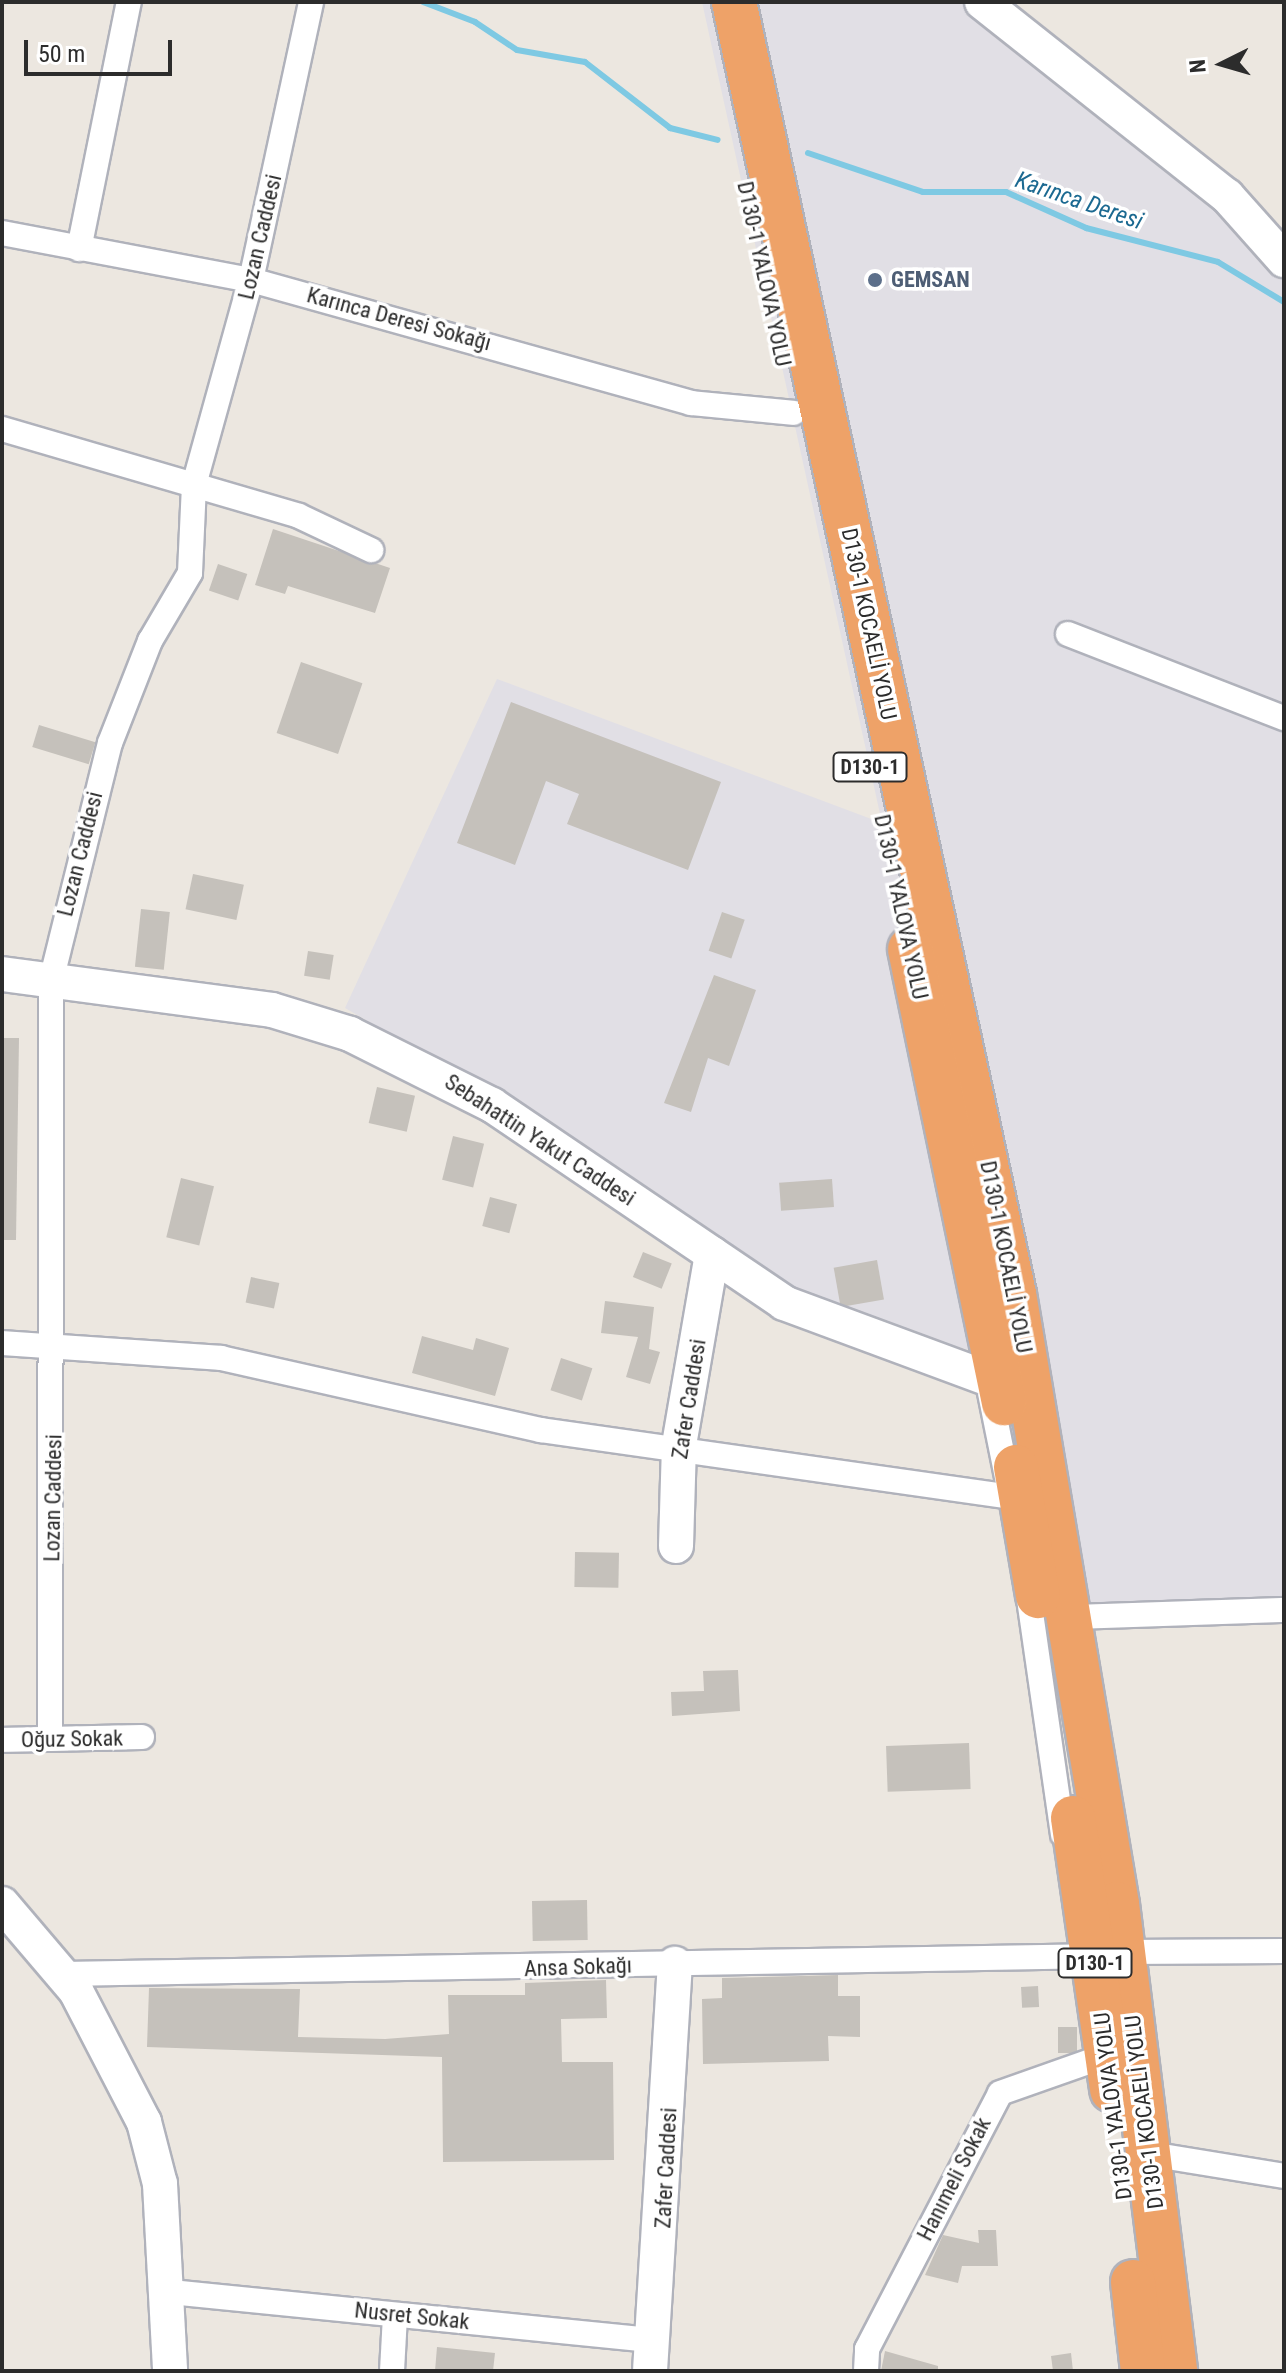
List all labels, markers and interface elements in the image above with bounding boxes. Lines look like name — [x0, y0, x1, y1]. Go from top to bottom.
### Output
scale bar — [28, 24, 176, 74]
north arrow — [1182, 24, 1262, 104]
text: 50 m — [38, 40, 85, 68]
text: N — [1185, 58, 1211, 74]
water label: Karınca Deresi — [1011, 166, 1147, 236]
street label: Lozan Caddesi — [233, 172, 287, 302]
street label: D130-1 YALOVA YOLU — [731, 179, 797, 369]
place label: GEMSAN — [891, 267, 970, 293]
marker: GEMSAN — [866, 271, 884, 289]
street label: Karınca Deresi Sokağı — [304, 282, 494, 356]
street label: D130-1 KOCAELİ YOLU — [836, 526, 902, 722]
road number: D130-1 — [832, 751, 908, 783]
street label: Lozan Caddesi — [52, 789, 108, 919]
street label: D130-1 YALOVA YOLU — [868, 812, 934, 1002]
street label: Sebahattin Yakut Caddesi — [440, 1069, 640, 1211]
street label: D130-1 KOCAELİ YOLU — [974, 1159, 1038, 1355]
street label: Zafer Caddesi — [666, 1337, 712, 1461]
street label: Lozan Caddesi — [39, 1434, 67, 1562]
street label: Oğuz Sokak — [21, 1725, 123, 1753]
road number: D130-1 — [1057, 1947, 1133, 1979]
street label: Ansa Sokağı — [524, 1952, 632, 1982]
street label: D130-1 YALOVA YOLU — [1088, 2011, 1138, 2201]
street label: D130-1 KOCAELİ YOLU — [1119, 2014, 1169, 2210]
street label: Zafer Caddesi — [650, 2107, 682, 2229]
street label: Hanımeli Sokak — [912, 2113, 996, 2245]
street label: Nusret Sokak — [353, 2297, 471, 2335]

